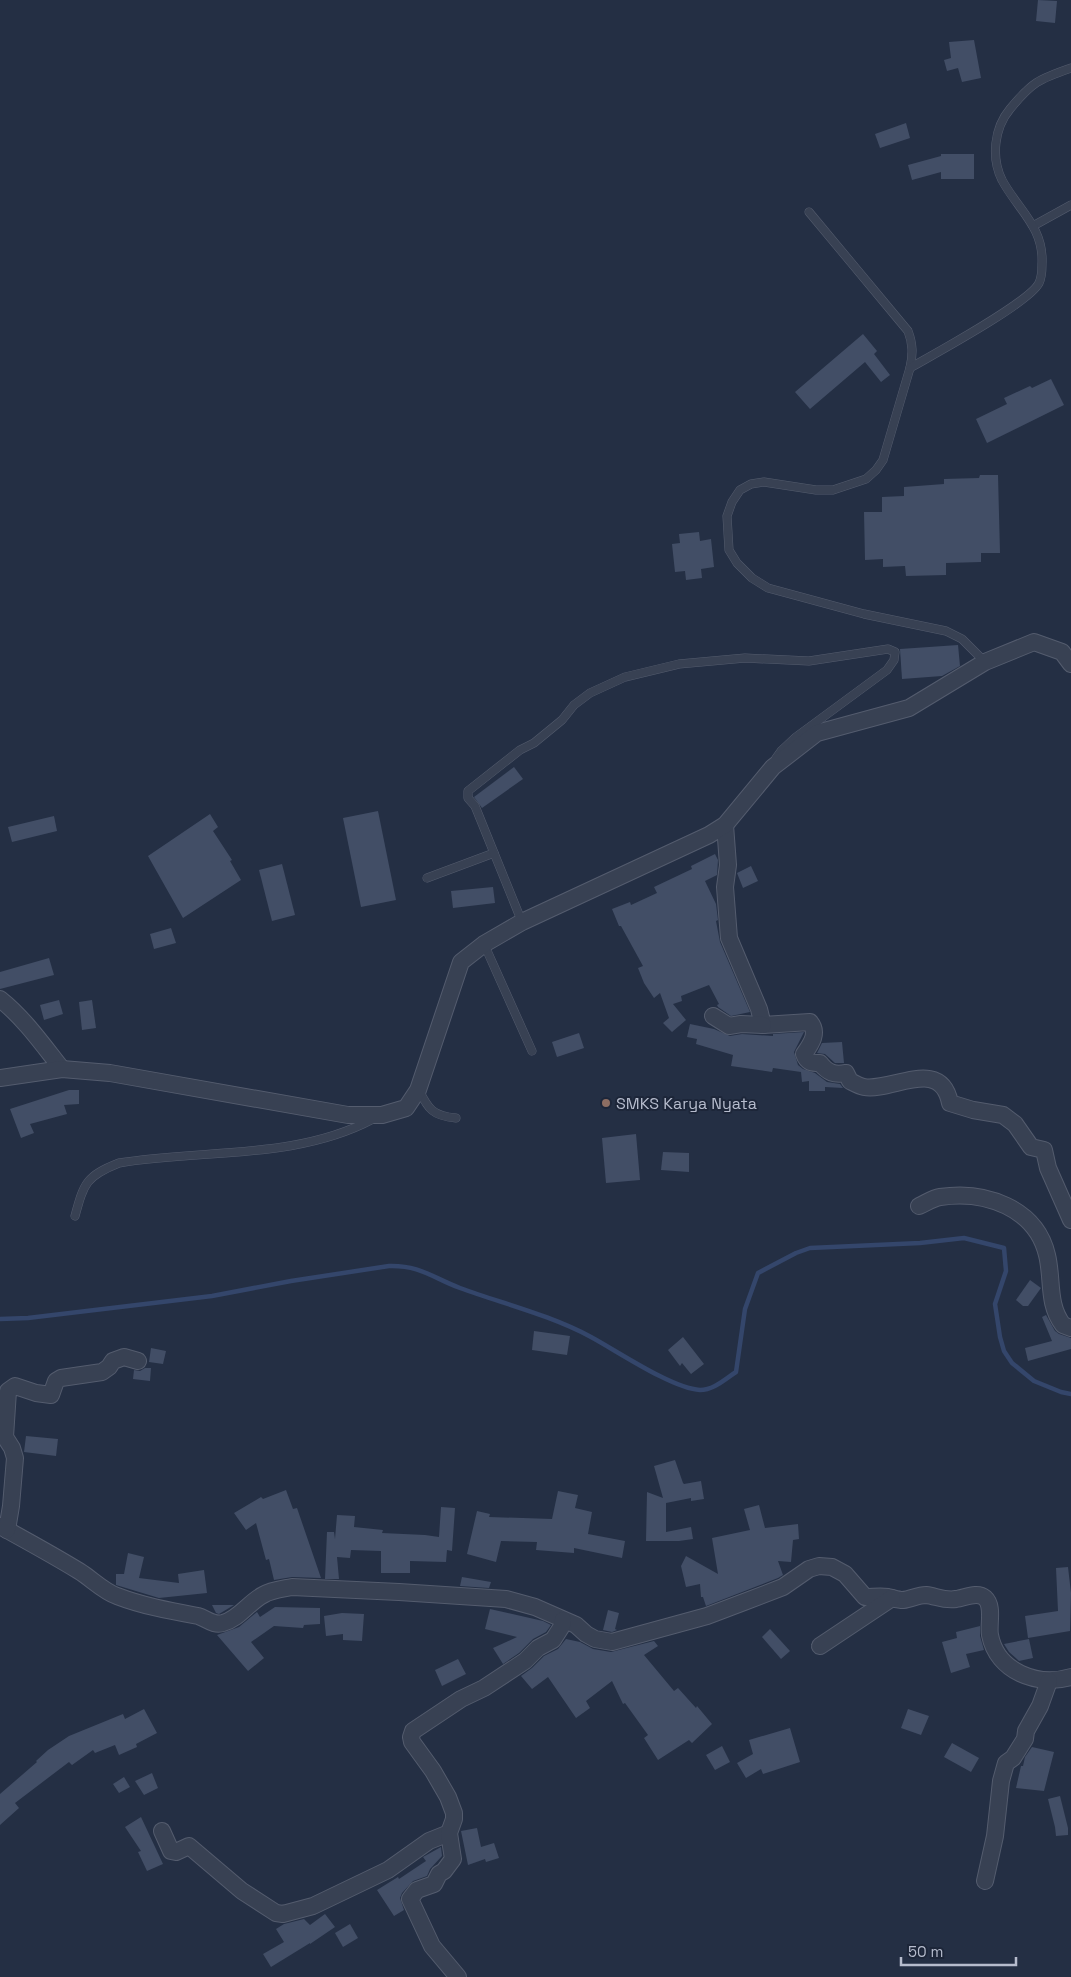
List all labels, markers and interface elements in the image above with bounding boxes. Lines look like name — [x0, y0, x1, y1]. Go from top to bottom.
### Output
place label: SMKS Karya Nyata — [616, 1093, 757, 1114]
marker: SMKS Karya Nyata — [600, 1097, 612, 1109]
scale bar — [901, 1934, 1016, 1966]
text: 50 m — [908, 1942, 943, 1961]

